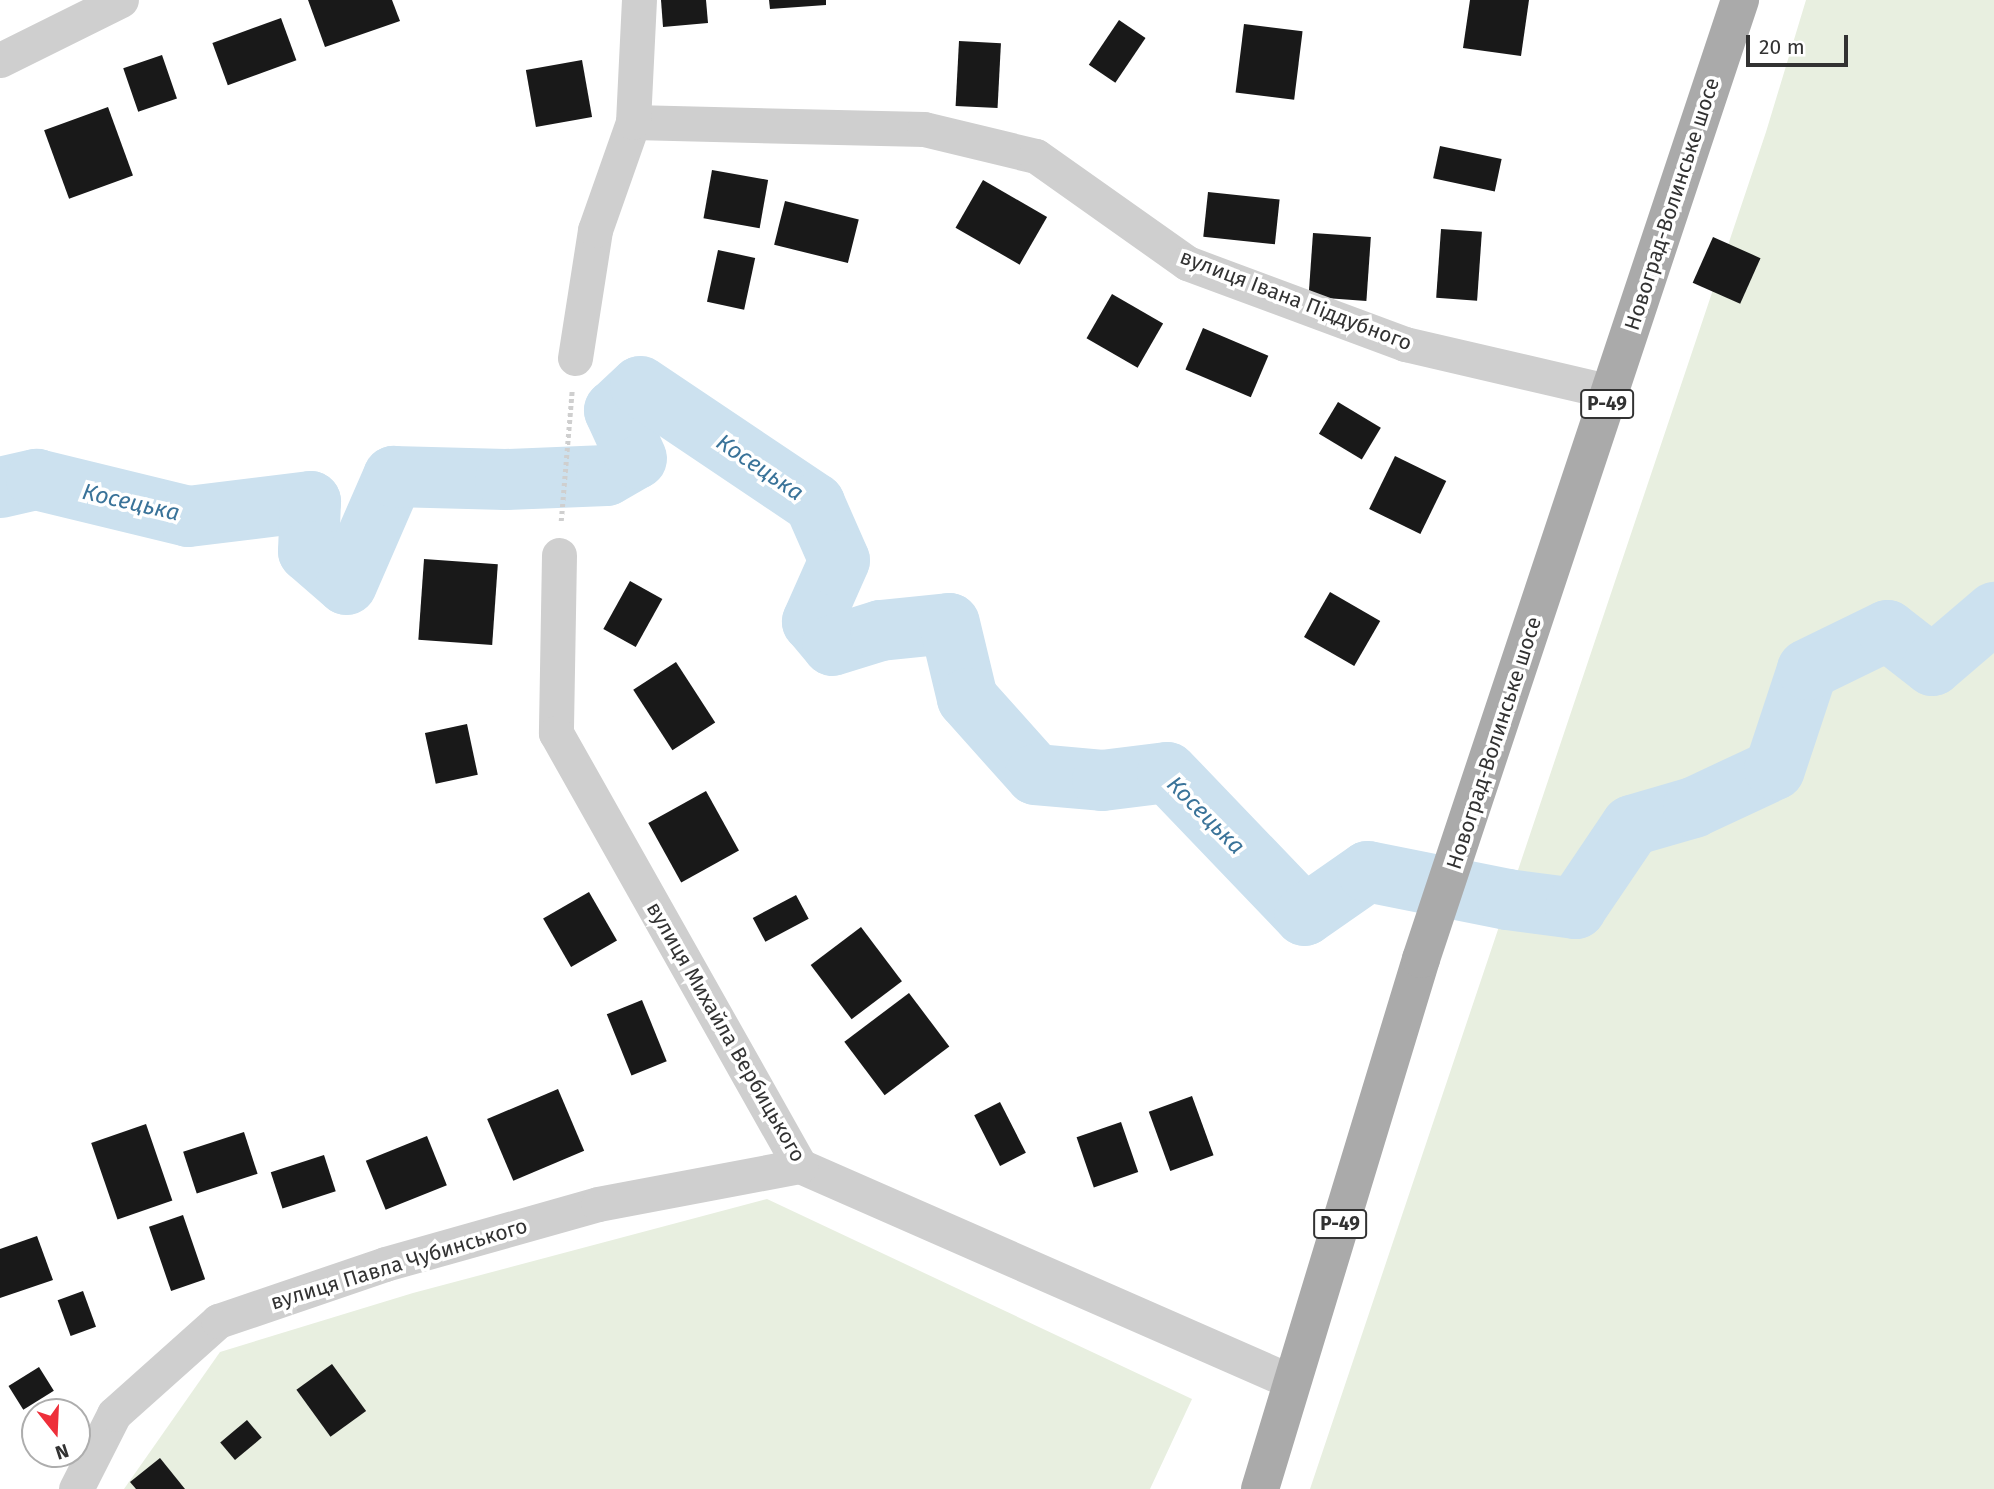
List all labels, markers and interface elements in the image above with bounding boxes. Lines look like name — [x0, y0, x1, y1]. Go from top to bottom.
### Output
scale bar — [1749, 21, 1850, 65]
text: 20 m — [1759, 34, 1805, 60]
street label: Новоград-Волинське шосе — [1619, 75, 1725, 333]
street label: вулиця Івана Піддубного — [1177, 244, 1415, 356]
road number: Р-49 — [1579, 388, 1635, 420]
water label: Косецька — [711, 428, 809, 506]
water label: Косецька — [80, 477, 182, 527]
street label: Новоград-Волинське шосе — [1441, 614, 1547, 872]
water label: Косецька — [1161, 770, 1251, 860]
street label: вулиця Михайла Вербицького — [641, 898, 811, 1166]
road number: Р-49 — [1312, 1208, 1368, 1240]
street label: вулиця Павла Чубинського — [268, 1213, 530, 1315]
north arrow — [21, 1398, 91, 1468]
text: N — [52, 1439, 72, 1464]

